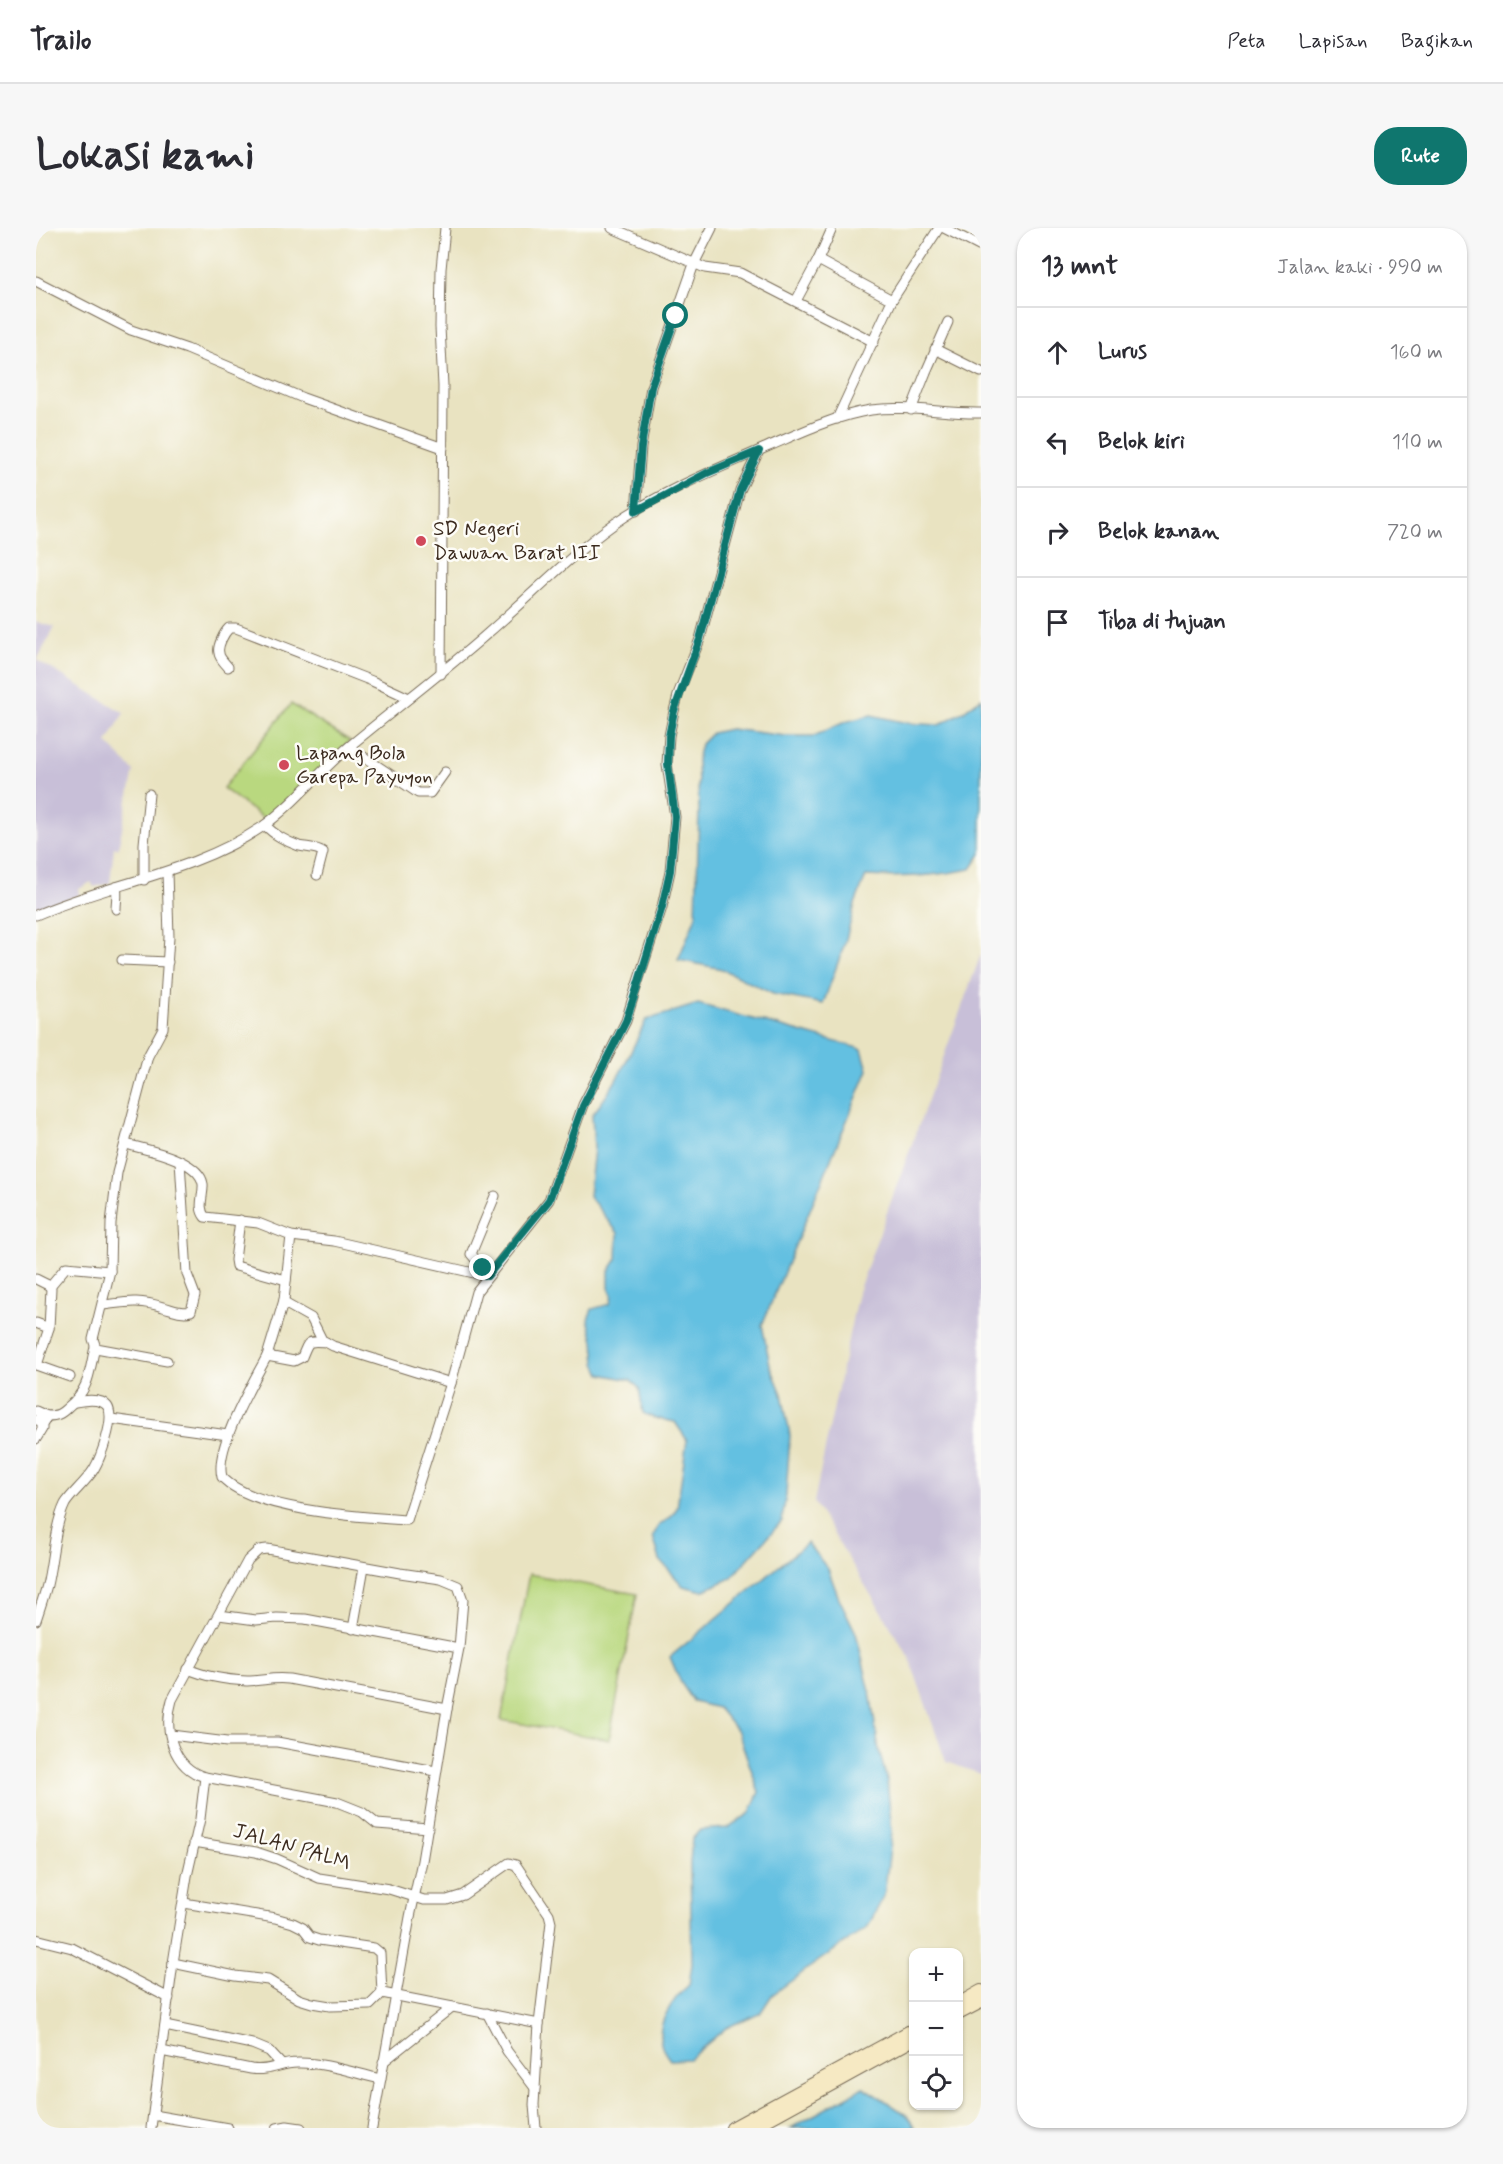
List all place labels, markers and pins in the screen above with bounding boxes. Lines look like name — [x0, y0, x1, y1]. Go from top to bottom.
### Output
place label: SD Negeri Dawuan Barat III — [433, 515, 601, 567]
marker: SD Negeri Dawuan Barat III — [414, 534, 428, 548]
place label: Lapang Bola Garepa Payuyon — [296, 739, 433, 791]
marker: Lapang Bola Garepa Payuyon — [277, 758, 291, 772]

